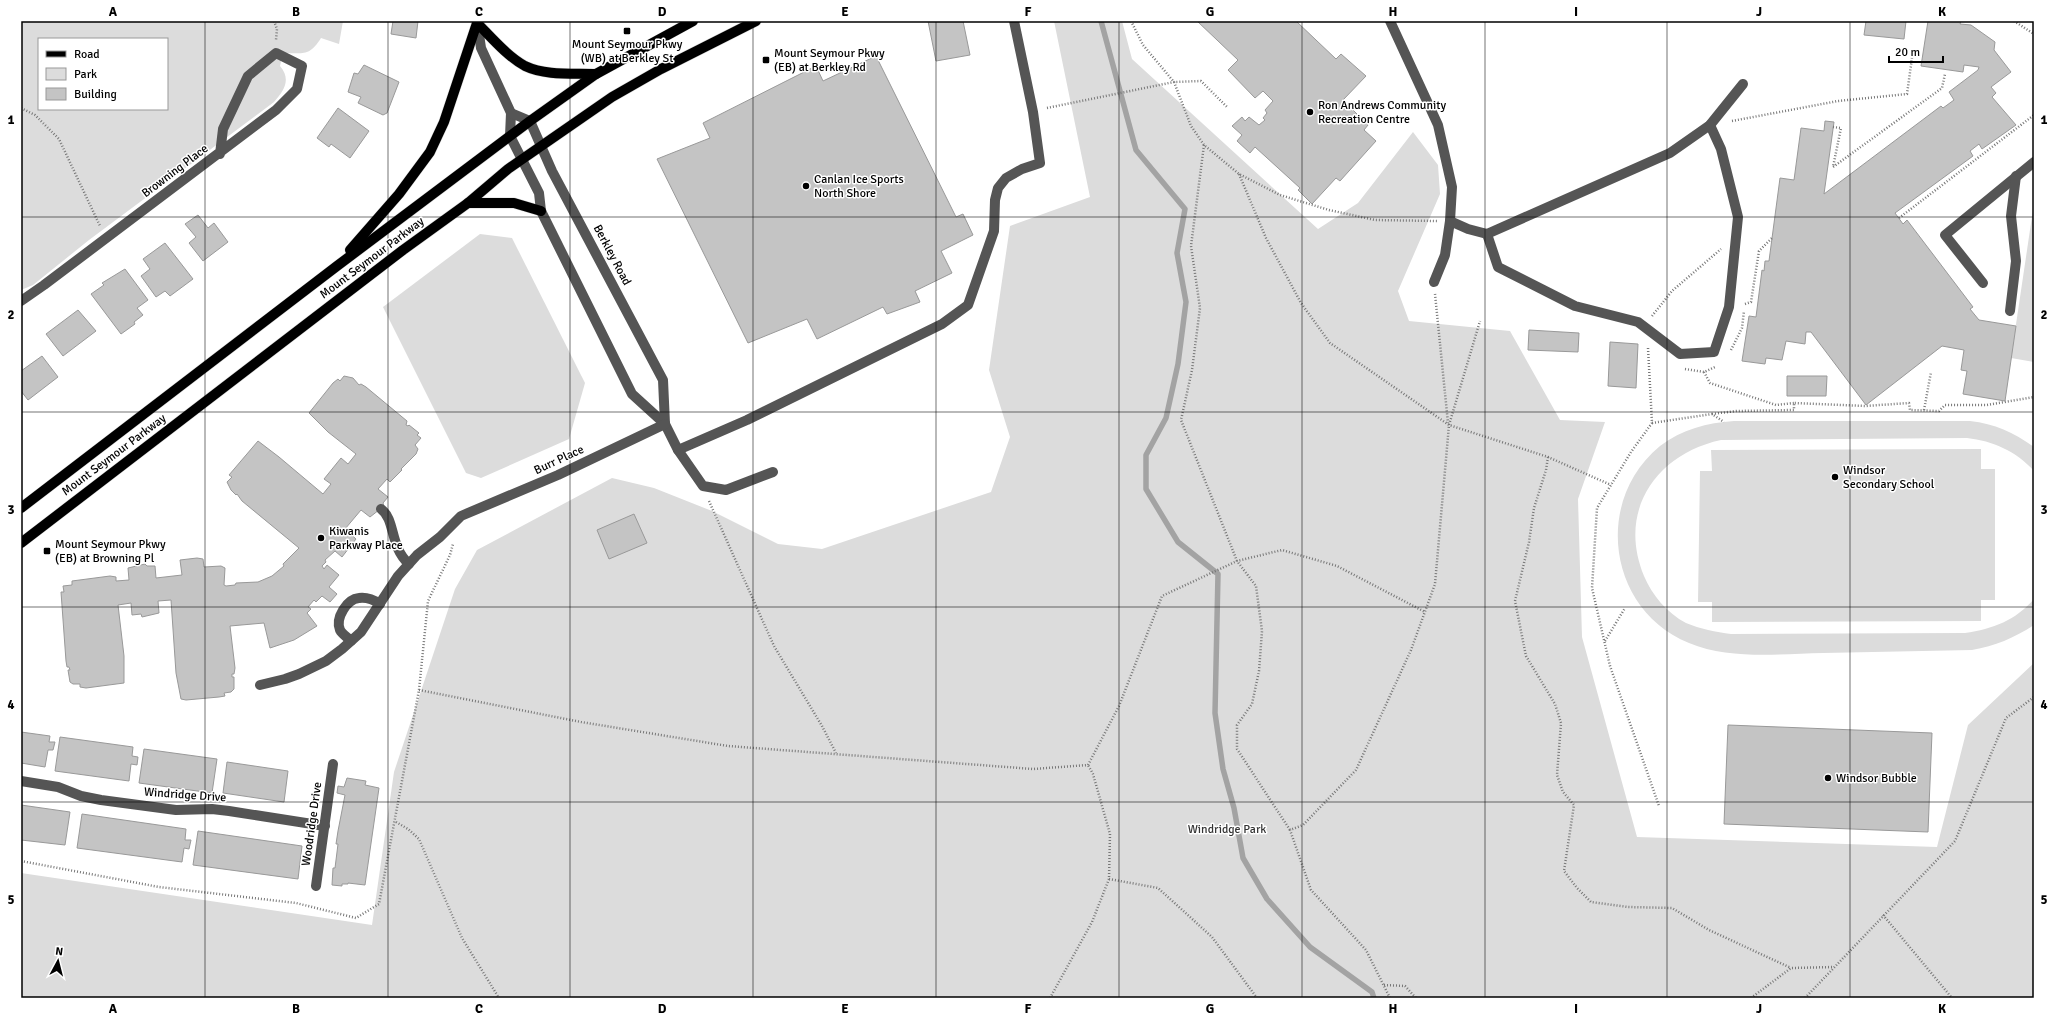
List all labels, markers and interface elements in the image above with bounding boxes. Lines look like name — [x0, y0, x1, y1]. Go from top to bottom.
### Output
text: A — [109, 4, 118, 20]
text: B — [292, 4, 300, 20]
text: C — [475, 4, 483, 20]
text: D — [658, 4, 667, 20]
text: E — [841, 4, 849, 20]
text: F — [1025, 4, 1032, 20]
text: G — [1206, 4, 1214, 20]
text: H — [1389, 4, 1397, 20]
text: I — [1574, 4, 1578, 20]
text: J — [1756, 4, 1762, 20]
text: K — [1938, 4, 1946, 20]
marker: Mount Seymour Pkwy (WB) at Berkley St — [622, 26, 632, 36]
place label: Mount Seymour Pkwy (WB) at Berkley St — [572, 37, 683, 66]
legend — [38, 38, 168, 110]
scale bar — [1889, 38, 1943, 64]
text: 20 m — [1895, 45, 1920, 60]
place label: Mount Seymour Pkwy (EB) at Berkley Rd — [774, 46, 885, 75]
text: Road — [74, 47, 100, 62]
marker: Mount Seymour Pkwy (EB) at Berkley Rd — [761, 55, 771, 65]
text: Park — [74, 67, 97, 82]
text: Building — [74, 87, 117, 102]
place label: Ron Andrews Community Recreation Centre — [1318, 98, 1446, 127]
marker: Ron Andrews Community Recreation Centre — [1305, 107, 1315, 117]
text: 1 — [7, 112, 15, 128]
text: 1 — [2040, 112, 2048, 128]
street label: Browning Place — [139, 141, 211, 201]
place label: Canlan Ice Sports North Shore — [814, 172, 904, 201]
marker: Canlan Ice Sports North Shore — [801, 181, 811, 191]
street label: Mount Seymour Parkway — [317, 214, 427, 302]
street label: Berkley Road — [590, 222, 634, 288]
text: 2 — [7, 307, 15, 323]
text: 2 — [2040, 307, 2048, 323]
street label: Mount Seymour Parkway — [59, 411, 169, 499]
street label: Burr Place — [532, 442, 586, 478]
place label: Windsor Secondary School — [1843, 463, 1935, 492]
marker: Windsor Secondary School — [1830, 472, 1840, 482]
text: 3 — [7, 502, 15, 518]
text: 3 — [2040, 502, 2048, 518]
place label: Kiwanis Parkway Place — [329, 524, 403, 553]
marker: Kiwanis Parkway Place — [316, 533, 326, 543]
place label: Mount Seymour Pkwy (EB) at Browning Pl — [55, 537, 166, 566]
marker: Mount Seymour Pkwy (EB) at Browning Pl — [42, 546, 52, 556]
text: 4 — [7, 697, 15, 713]
text: 4 — [2040, 697, 2048, 713]
place label: Windsor Bubble — [1836, 771, 1917, 786]
marker: Windsor Bubble — [1823, 773, 1833, 783]
street label: Woodridge Drive — [299, 781, 325, 867]
street label: Windridge Drive — [143, 785, 227, 805]
park label: Windridge Park — [1188, 822, 1266, 837]
text: 5 — [7, 892, 15, 908]
text: 5 — [2040, 892, 2048, 908]
north arrow — [38, 941, 78, 981]
text: N — [55, 945, 64, 958]
text: A — [109, 1001, 118, 1017]
text: B — [292, 1001, 300, 1017]
text: C — [475, 1001, 483, 1017]
text: D — [658, 1001, 667, 1017]
text: E — [841, 1001, 849, 1017]
text: F — [1025, 1001, 1032, 1017]
text: G — [1206, 1001, 1214, 1017]
text: H — [1389, 1001, 1397, 1017]
text: I — [1574, 1001, 1578, 1017]
text: J — [1756, 1001, 1762, 1017]
text: K — [1938, 1001, 1946, 1017]

